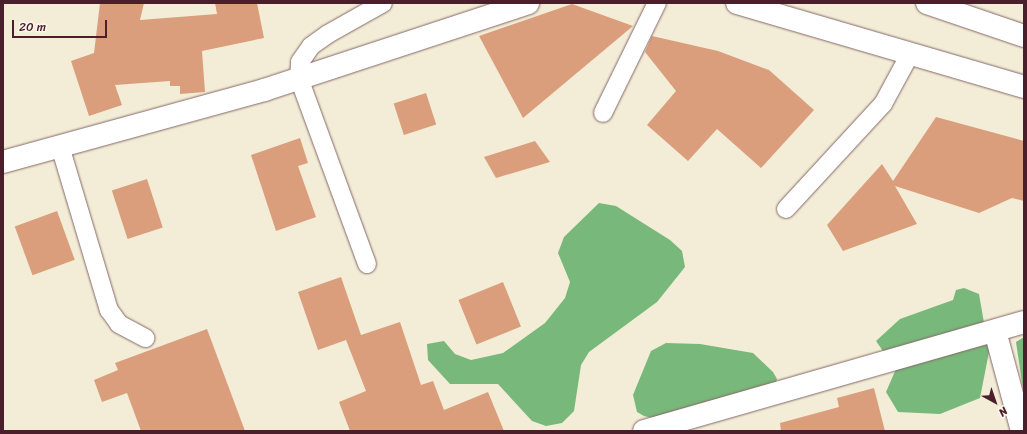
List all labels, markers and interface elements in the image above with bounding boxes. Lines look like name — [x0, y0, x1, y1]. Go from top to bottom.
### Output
scale bar — [14, 12, 109, 38]
text: 20 m — [19, 16, 46, 38]
north arrow — [975, 382, 1015, 422]
text: N — [994, 402, 1012, 421]

